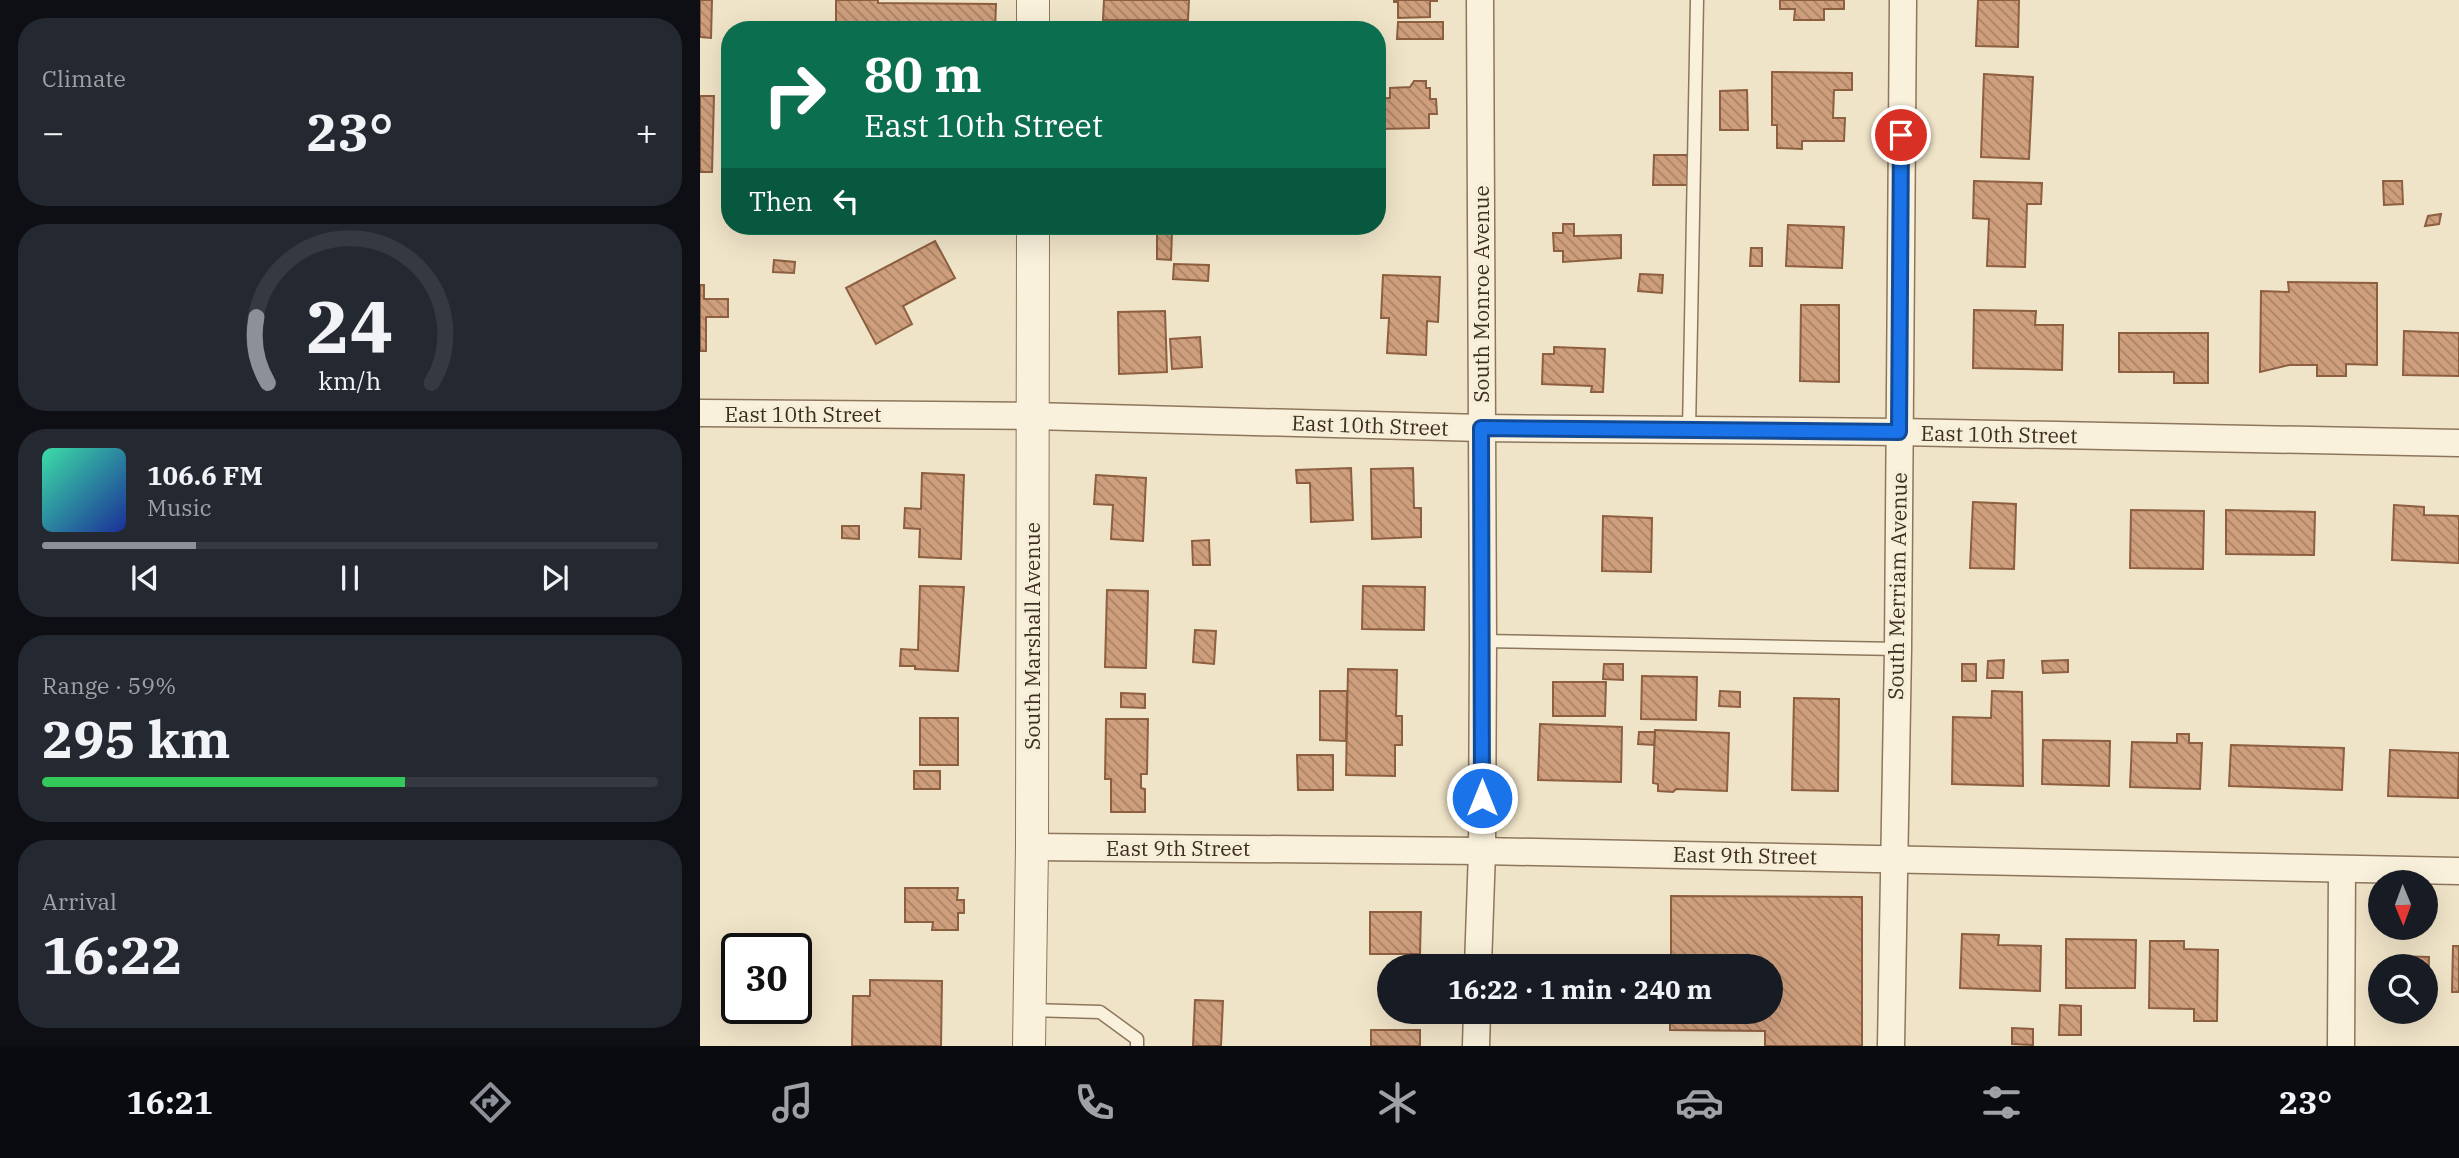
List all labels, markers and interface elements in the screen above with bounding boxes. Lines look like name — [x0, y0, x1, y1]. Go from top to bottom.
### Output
text: 80 m — [864, 42, 982, 105]
icon: right — [749, 49, 840, 140]
text: Climate — [42, 63, 126, 93]
text: 23° — [307, 98, 393, 165]
text: East 10th Street — [864, 104, 1103, 146]
pin — [1871, 105, 1931, 165]
text: − — [42, 107, 65, 156]
text: + — [635, 107, 658, 156]
icon: arrive — [1882, 116, 1920, 154]
icon: left — [827, 182, 865, 220]
text: Then — [749, 184, 813, 218]
street label: South Monroe Avenue — [1467, 185, 1495, 403]
text: 24 — [306, 279, 394, 374]
text: km/h — [318, 364, 382, 397]
street label: East 10th Street — [725, 400, 881, 428]
street label: East 10th Street — [1291, 408, 1449, 442]
street label: East 10th Street — [1920, 419, 2078, 449]
text: 106.6 FM — [147, 458, 263, 492]
street label: South Merriam Avenue — [1881, 472, 1913, 700]
text: Music — [147, 492, 212, 522]
street label: South Marshall Avenue — [1018, 522, 1046, 750]
icon: previous — [126, 559, 164, 597]
icon: pause — [331, 559, 369, 597]
icon: next — [536, 559, 574, 597]
text: Range · 59% — [42, 670, 176, 700]
text: 295 km — [42, 705, 231, 772]
position arrow — [1445, 761, 1519, 835]
street label: East 9th Street — [1106, 834, 1250, 862]
street label: East 9th Street — [1673, 840, 1817, 870]
north arrow — [2368, 870, 2438, 940]
map controls — [2368, 870, 2438, 1024]
text: Arrival — [42, 886, 117, 916]
text: 16:22 — [42, 921, 183, 988]
speed limit sign: 30 — [721, 933, 812, 1024]
button: search — [2368, 954, 2438, 1024]
text: 16:22 · 1 min · 240 m — [1448, 972, 1712, 1006]
icon: directions — [466, 1078, 515, 1127]
icon: music — [768, 1078, 817, 1127]
icon: phone — [1070, 1078, 1119, 1127]
icon: climate — [1373, 1078, 1422, 1127]
icon: car — [1675, 1078, 1724, 1127]
icon: filters — [1977, 1078, 2026, 1127]
text: 16:21 — [127, 1081, 213, 1123]
text: 23° — [2279, 1081, 2332, 1123]

